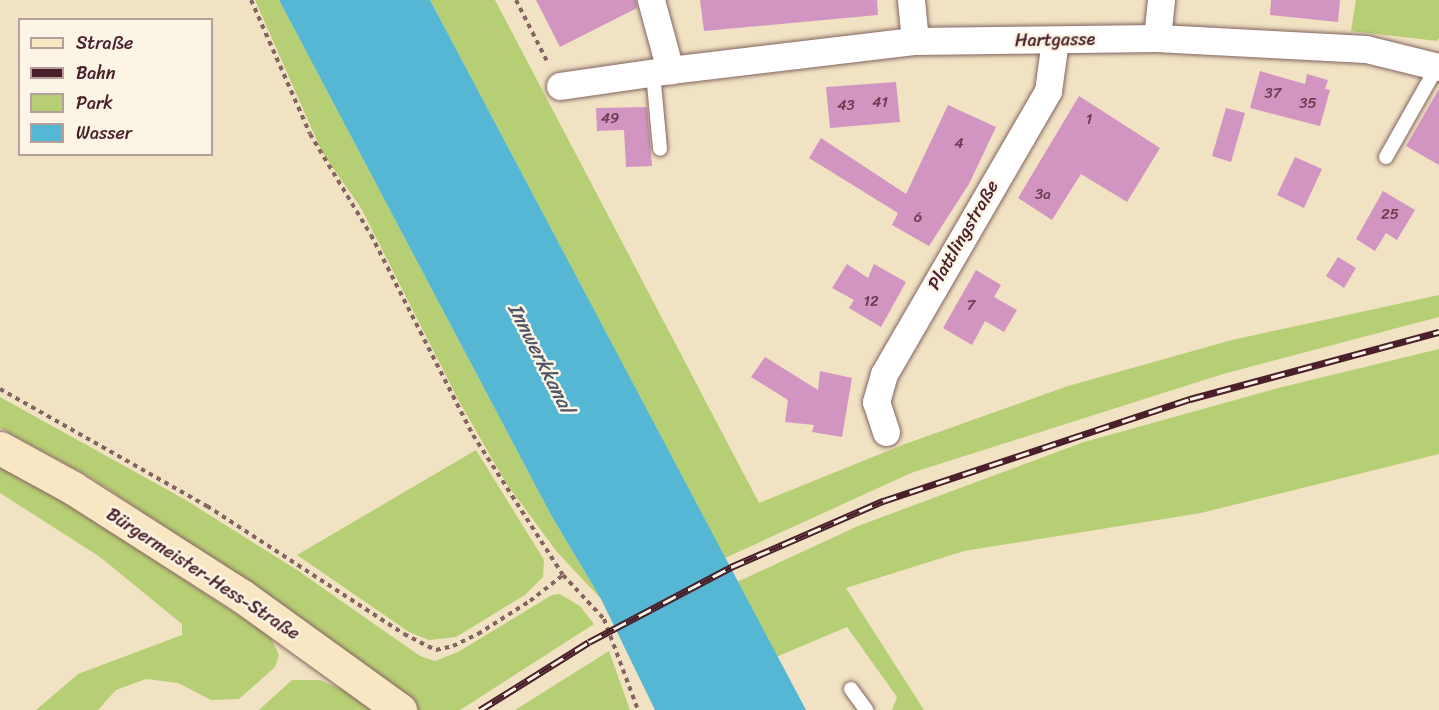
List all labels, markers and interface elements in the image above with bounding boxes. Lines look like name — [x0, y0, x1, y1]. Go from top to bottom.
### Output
legend — [18, 18, 213, 156]
text: Straße — [76, 27, 133, 59]
street label: Hartgasse — [1015, 29, 1095, 51]
text: Bahn — [76, 57, 116, 89]
house number: 37 — [1265, 85, 1281, 103]
text: Park — [76, 87, 113, 119]
house number: 41 — [872, 94, 888, 112]
house number: 35 — [1299, 95, 1317, 113]
house number: 43 — [837, 97, 855, 115]
house number: 49 — [601, 110, 619, 128]
house number: 1 — [1086, 111, 1092, 129]
text: Wasser — [76, 117, 132, 149]
house number: 4 — [954, 135, 964, 153]
street label: Plattlingstraße — [923, 177, 1003, 293]
house number: 3a — [1035, 186, 1051, 204]
house number: 25 — [1381, 206, 1399, 224]
house number: 6 — [914, 209, 922, 227]
house number: 12 — [863, 293, 879, 311]
house number: 7 — [967, 297, 975, 315]
water label: Innwerkkanal — [503, 299, 579, 417]
street label: Bürgermeister-Hess-Straße — [102, 503, 304, 645]

